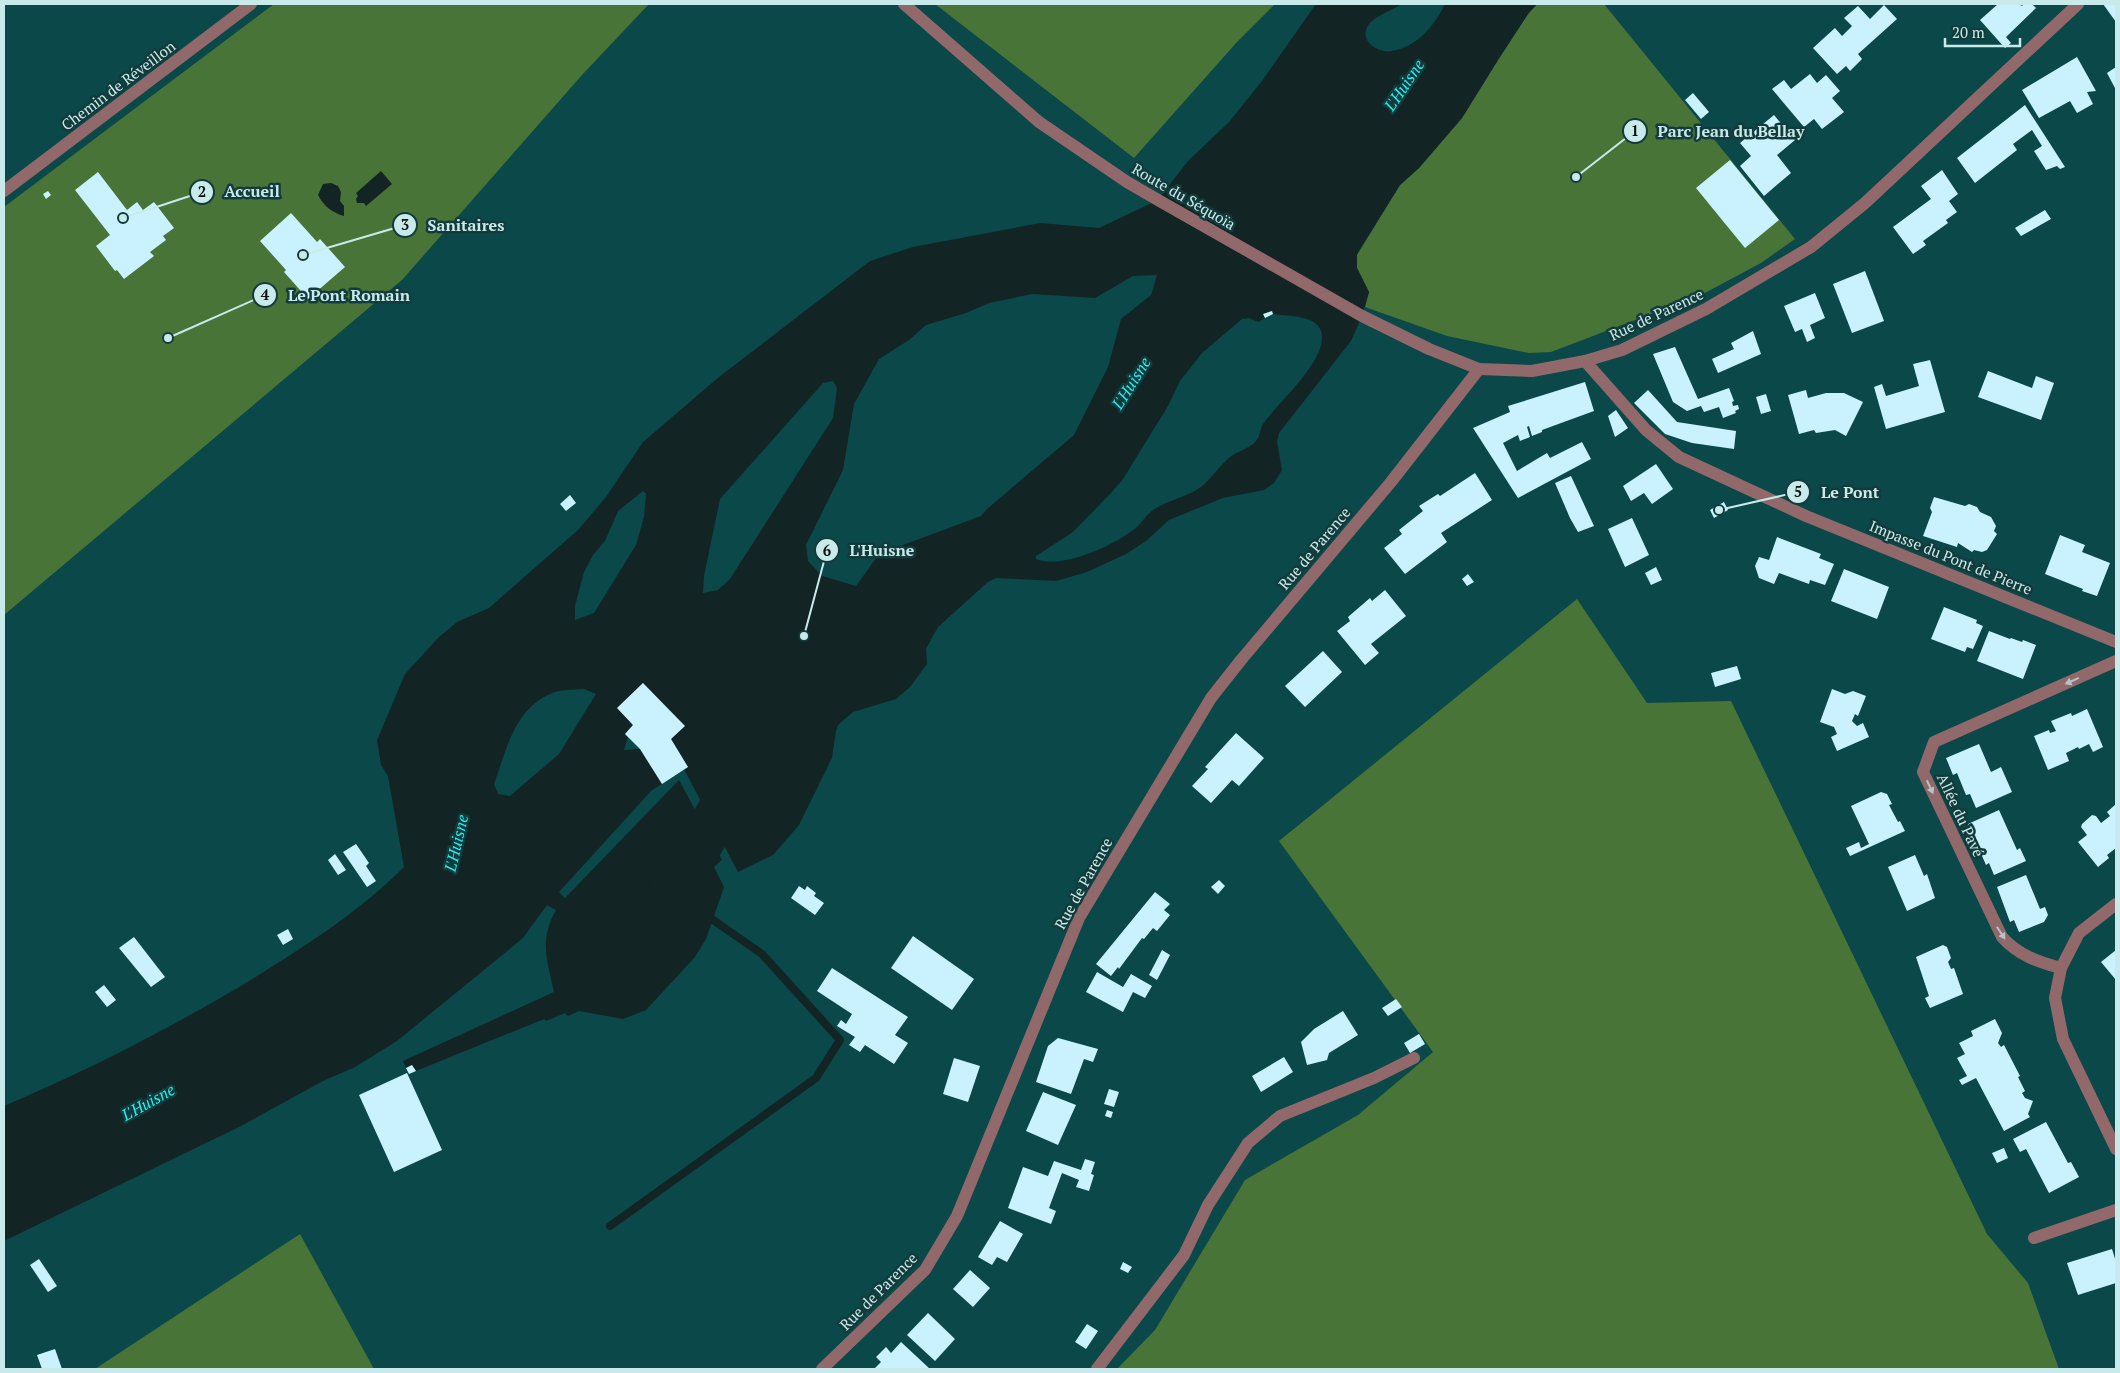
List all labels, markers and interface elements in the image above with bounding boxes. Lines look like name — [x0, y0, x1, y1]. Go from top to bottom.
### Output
scale bar — [1945, 15, 2020, 47]
text: 20 m — [1952, 22, 1985, 42]
street label: Chemin de Réveillon — [57, 36, 179, 134]
water label: L'Huisne — [1378, 55, 1429, 116]
callout: Parc Jean du Bellay — [1623, 115, 1814, 146]
text: 1 — [1631, 120, 1639, 140]
text: Parc Jean du Bellay — [1658, 120, 1805, 142]
street label: Route du Séquoïa — [1129, 158, 1240, 234]
callout: Accueil — [189, 176, 290, 207]
text: Accueil — [224, 180, 280, 202]
text: 2 — [198, 181, 206, 201]
callout: Sanitaires — [392, 210, 514, 241]
text: 3 — [401, 214, 409, 234]
text: Sanitaires — [428, 214, 504, 236]
callout: Le Pont Romain — [252, 280, 420, 311]
street label: Rue de Parence — [1606, 283, 1706, 345]
text: 4 — [261, 284, 270, 304]
text: Le Pont Romain — [288, 284, 411, 306]
water label: L'Huisne — [1106, 353, 1156, 414]
callout: Le Pont — [1785, 477, 1889, 508]
text: 5 — [1794, 481, 1802, 501]
text: Le Pont — [1821, 481, 1880, 503]
street label: Rue de Parence — [1274, 503, 1354, 593]
street label: Impasse du Pont de Pierre — [1867, 515, 2035, 599]
callout: L'Huisne — [815, 535, 925, 566]
text: L'Huisne — [850, 539, 915, 561]
text: 6 — [823, 540, 832, 560]
one-way arrow — [2065, 677, 2079, 685]
street label: Allée du Pavé — [1933, 770, 1989, 860]
one-way arrow — [1926, 780, 1934, 794]
water label: L'Huisne — [439, 812, 473, 875]
street label: Rue de Parence — [1050, 834, 1116, 932]
one-way arrow — [1996, 927, 2005, 940]
water label: L'Huisne — [117, 1078, 179, 1126]
street label: Rue de Parence — [835, 1248, 921, 1334]

